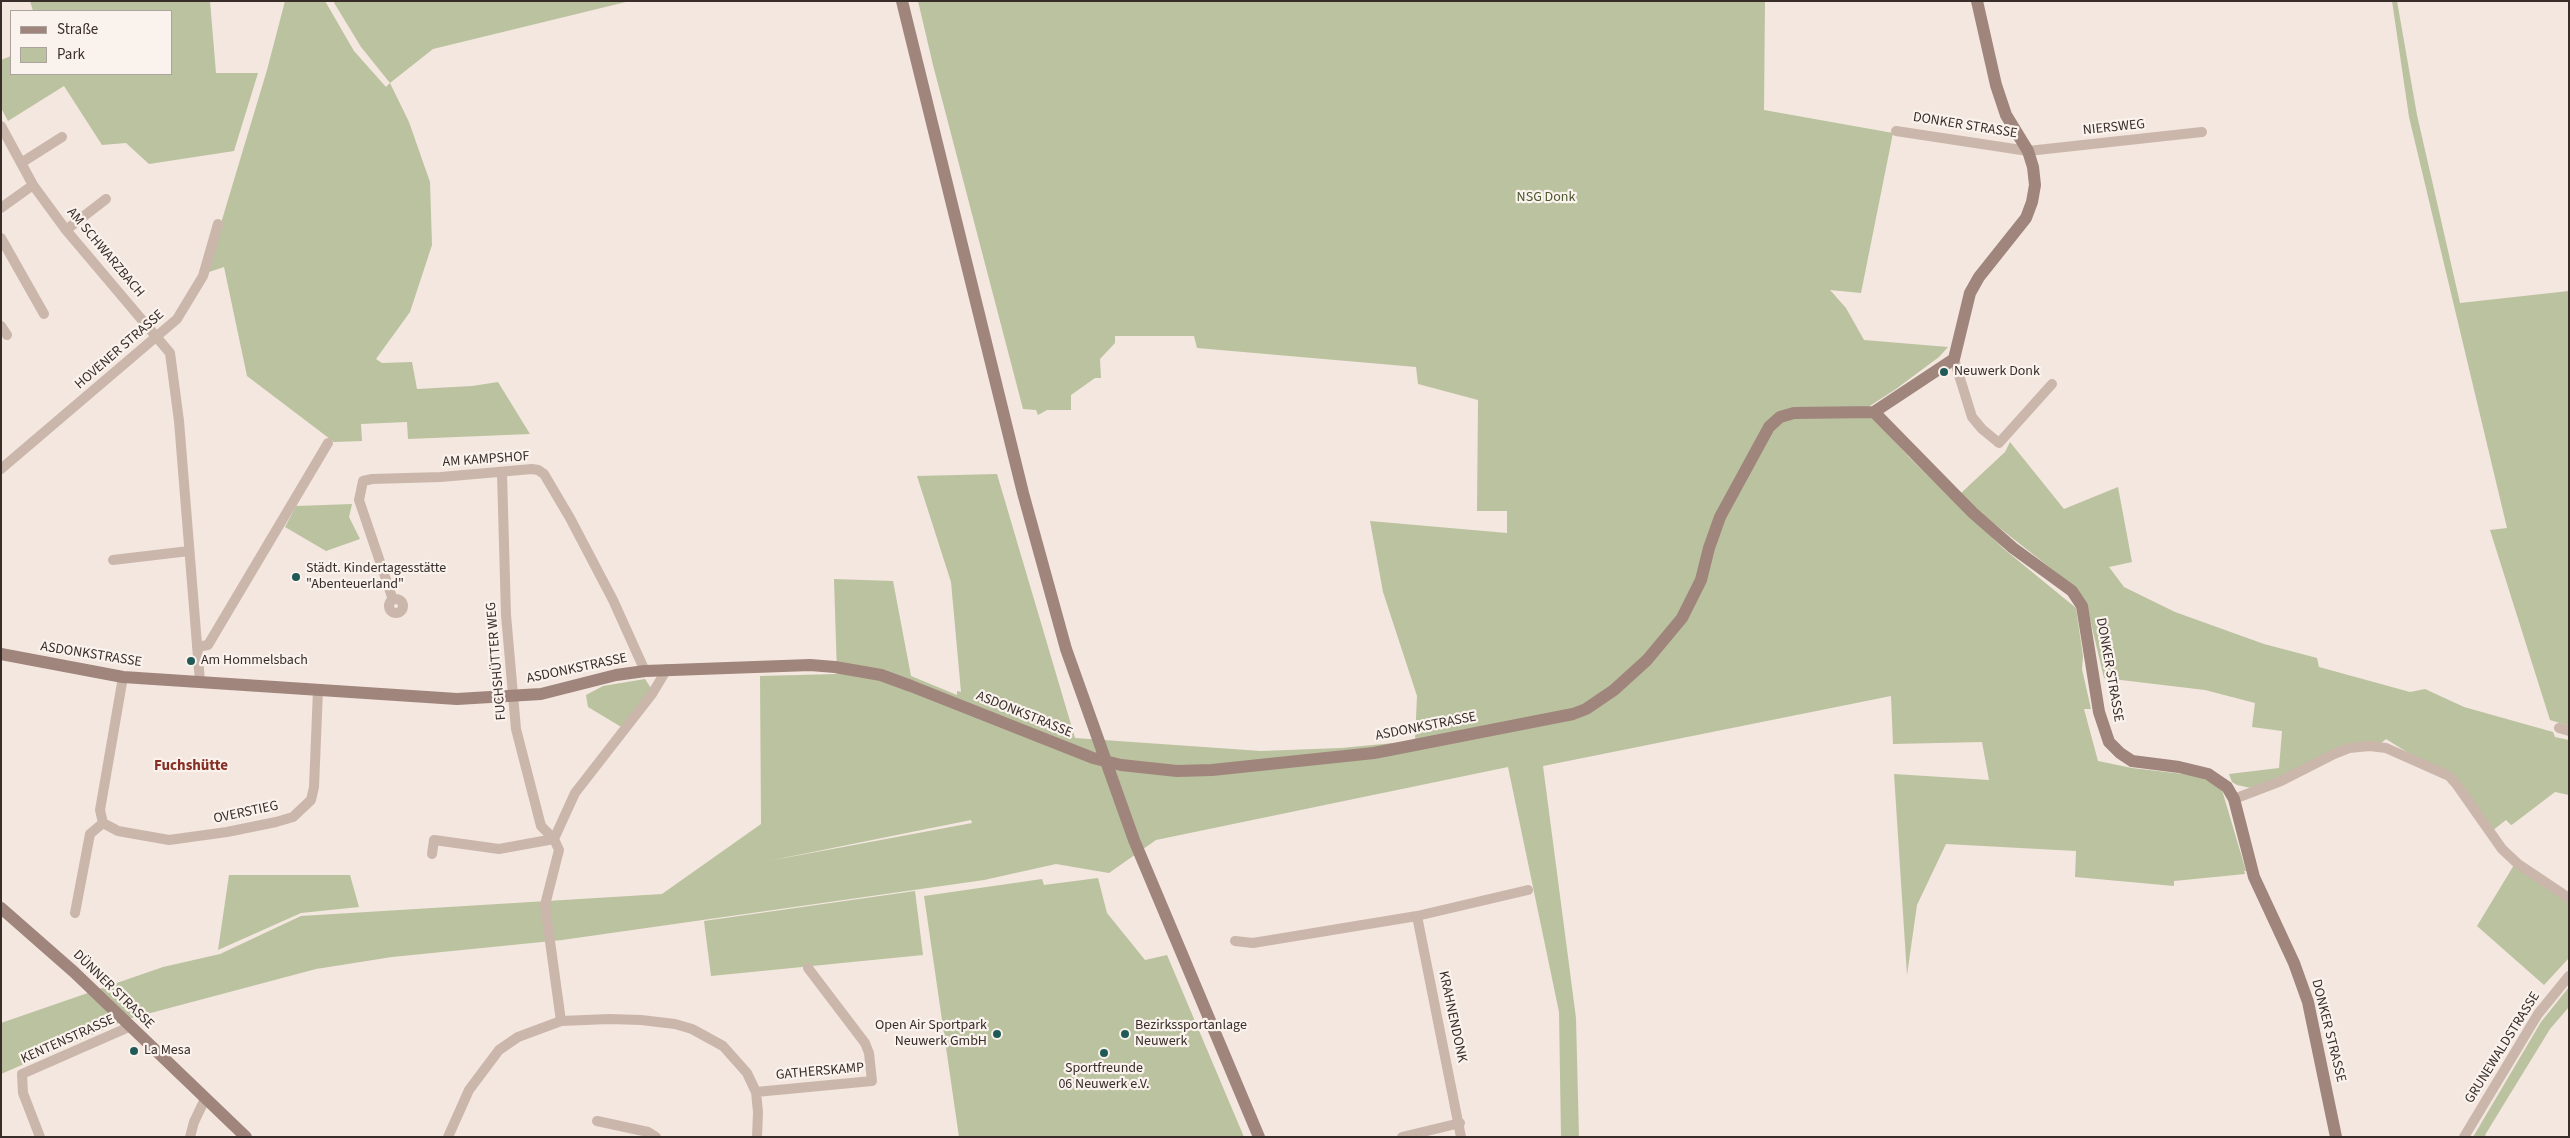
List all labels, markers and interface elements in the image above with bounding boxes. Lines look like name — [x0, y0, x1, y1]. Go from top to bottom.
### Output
legend — [10, 10, 172, 75]
text: Straße — [57, 19, 98, 40]
text: Park — [57, 44, 85, 65]
street label: DONKER STRASSE — [1912, 109, 2018, 143]
street label: NIERSWEG — [2082, 116, 2146, 140]
park label: NSG Donk — [1517, 190, 1575, 206]
street label: AM SCHWARZBACH — [63, 205, 147, 301]
street label: HOVENER STRASSE — [72, 307, 168, 393]
place label: Neuwerk Donk — [1954, 364, 2040, 380]
marker: Neuwerk Donk — [1938, 366, 1950, 378]
street label: AM KAMPSHOF — [442, 449, 530, 471]
place label: Städt. Kindertagesstätte "Abenteuerland" — [306, 561, 446, 594]
marker: Städt. Kindertagesstätte "Abenteuerland" — [290, 571, 302, 583]
street label: FUCHSHÜTTER WEG — [483, 601, 511, 721]
street label: DONKER STRASSE — [2092, 617, 2126, 723]
street label: ASDONKSTRASSE — [39, 639, 143, 671]
street label: ASDONKSTRASSE — [525, 650, 629, 688]
place label: Am Hommelsbach — [201, 653, 308, 669]
marker: Am Hommelsbach — [185, 655, 197, 667]
street label: ASDONKSTRASSE — [973, 688, 1075, 742]
street label: ASDONKSTRASSE — [1374, 709, 1478, 745]
district label: Fuchshütte — [154, 758, 228, 776]
street label: OVERSTIEG — [212, 798, 280, 828]
street label: DÜNNER STRASSE — [69, 947, 157, 1033]
street label: KRAHNENDONK — [1434, 970, 1470, 1064]
street label: DONKER STRASSE — [2307, 978, 2349, 1084]
street label: GRUNEWALDSTRASSE — [2462, 989, 2544, 1107]
street label: KENTENSTRASSE — [19, 1012, 117, 1068]
place label: Open Air Sportpark Neuwerk GmbH — [875, 1018, 987, 1050]
place label: Bezirkssportanlage Neuwerk — [1135, 1018, 1247, 1050]
marker: Open Air Sportpark Neuwerk GmbH — [991, 1028, 1003, 1040]
marker: Bezirkssportanlage Neuwerk — [1119, 1028, 1131, 1040]
place label: La Mesa — [144, 1043, 191, 1059]
marker: La Mesa — [128, 1045, 140, 1057]
marker: Sportfreunde 06 Neuwerk e.V. — [1098, 1047, 1110, 1059]
street label: GATHERSKAMP — [775, 1060, 865, 1084]
place label: Sportfreunde 06 Neuwerk e.V. — [1058, 1061, 1150, 1094]

